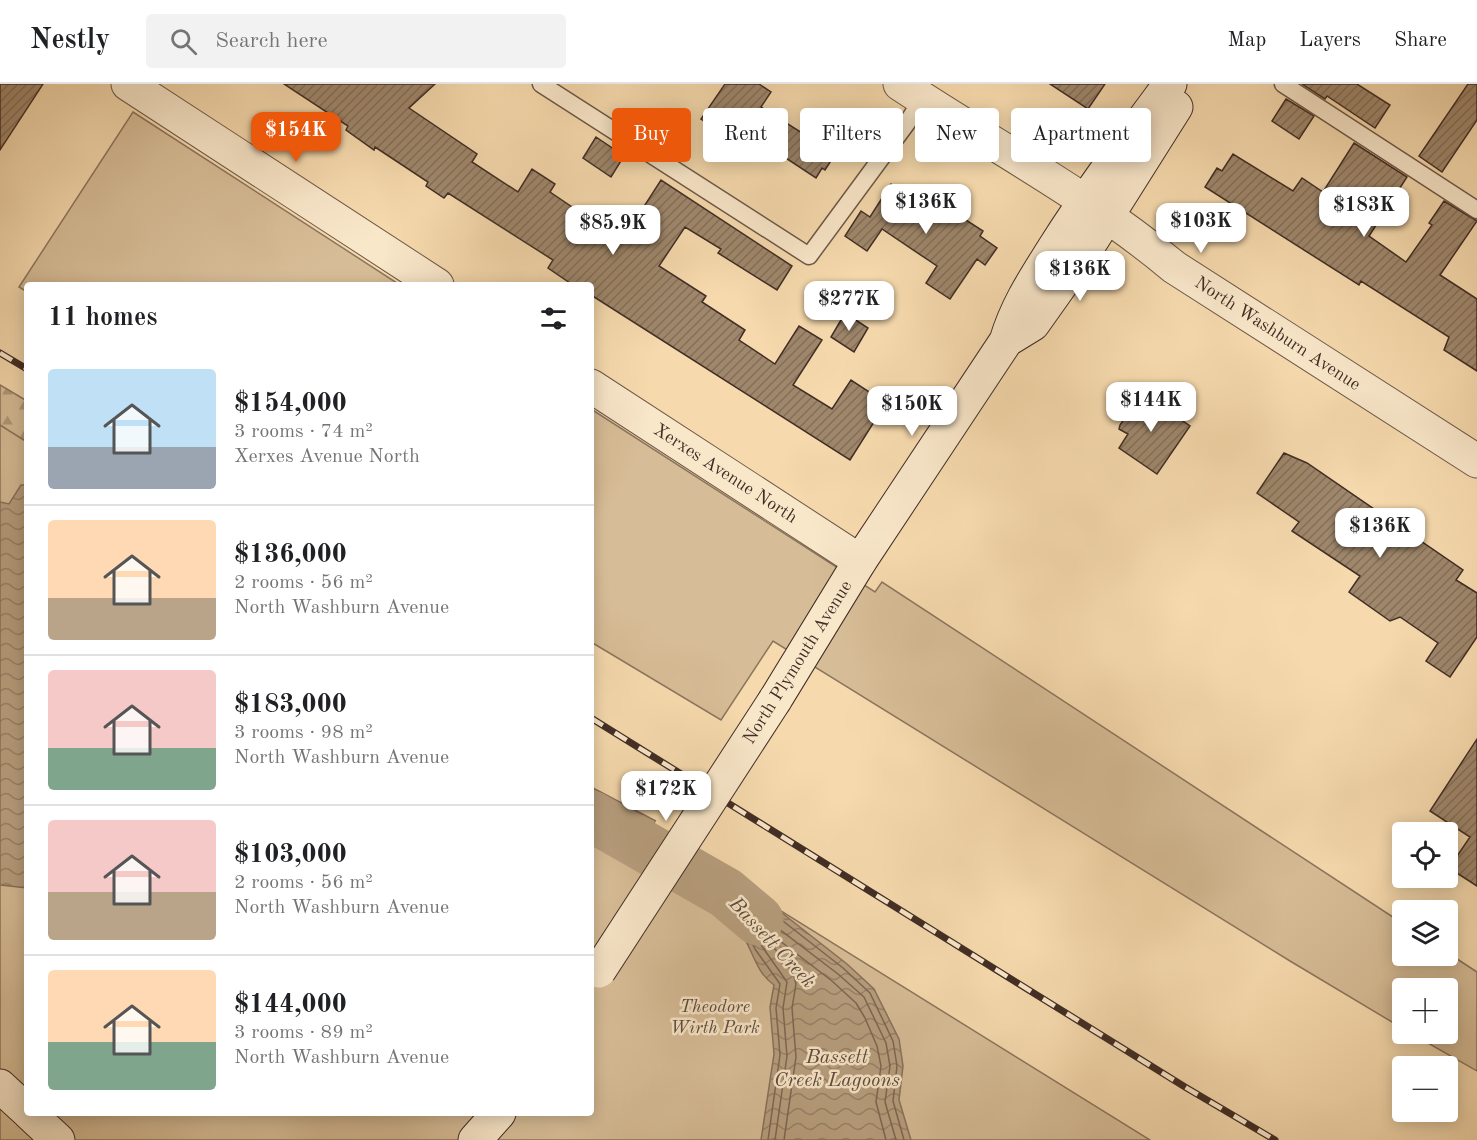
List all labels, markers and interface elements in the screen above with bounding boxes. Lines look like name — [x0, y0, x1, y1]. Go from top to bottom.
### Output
search box — [146, 14, 566, 68]
icon: search — [167, 25, 200, 58]
text: Nestly — [30, 27, 110, 55]
text: Search here — [215, 30, 328, 52]
text: Map — [1227, 30, 1266, 51]
text: Layers — [1299, 30, 1361, 51]
text: Share — [1394, 30, 1447, 51]
chip: Buy — [612, 108, 691, 162]
chip: Rent — [703, 108, 788, 162]
chip: Filters — [800, 108, 903, 162]
chip: New — [915, 108, 999, 162]
chip: Apartment — [1011, 108, 1151, 162]
pin: $154K — [254, 112, 338, 163]
text: $154K — [265, 121, 327, 141]
pin: $136K — [884, 184, 968, 235]
pin: $183K — [1322, 187, 1406, 238]
text: $136K — [895, 193, 957, 213]
text: $183K — [1333, 196, 1395, 216]
pin: $103K — [1159, 203, 1243, 254]
pin: $85.9K — [564, 205, 662, 256]
text: $103K — [1170, 212, 1232, 232]
text: $85.9K — [579, 214, 647, 234]
pin: $136K — [1038, 251, 1122, 302]
text: $136K — [1049, 260, 1111, 280]
street label: North Washburn Avenue — [1191, 274, 1364, 394]
pin: $277K — [807, 281, 891, 332]
text: $277K — [818, 290, 880, 310]
icon: filters — [537, 302, 570, 335]
text: 11 homes — [48, 305, 157, 331]
pin: $144K — [1109, 382, 1193, 433]
pin: $150K — [870, 386, 954, 437]
text: $154,000 — [234, 391, 347, 417]
text: $144K — [1120, 391, 1182, 411]
icon: home — [96, 393, 168, 465]
text: $150K — [881, 395, 943, 415]
street label: Xerxes Avenue North — [650, 421, 801, 527]
text: 3 rooms · 74 m² — [234, 422, 373, 442]
text: Xerxes Avenue North — [234, 447, 420, 467]
pin: $136K — [1338, 508, 1422, 559]
text: $136K — [1349, 517, 1411, 537]
text: $136,000 — [234, 542, 347, 568]
icon: home — [96, 544, 168, 616]
text: 2 rooms · 56 m² — [234, 573, 373, 593]
street label: North Plymouth Avenue — [740, 578, 856, 747]
text: North Washburn Avenue — [234, 598, 449, 618]
text: $183,000 — [234, 692, 347, 718]
icon: home — [96, 694, 168, 766]
text: 3 rooms · 98 m² — [234, 723, 373, 743]
text: North Washburn Avenue — [234, 748, 449, 768]
pin: $172K — [624, 771, 708, 822]
text: $172K — [635, 780, 697, 800]
map controls — [1392, 822, 1458, 1122]
button: locate — [1392, 822, 1458, 888]
text: $103,000 — [234, 842, 347, 868]
icon: home — [96, 844, 168, 916]
text: 2 rooms · 56 m² — [234, 873, 373, 893]
water label: Bassett Creek — [724, 893, 819, 993]
text: North Washburn Avenue — [234, 898, 449, 918]
button: layers — [1392, 900, 1458, 966]
button: + — [1392, 978, 1458, 1044]
text: $144,000 — [234, 992, 347, 1018]
icon: home — [96, 994, 168, 1066]
park label: Theodore Wirth Park — [670, 998, 760, 1037]
text: 3 rooms · 89 m² — [234, 1023, 373, 1043]
text: North Washburn Avenue — [234, 1048, 449, 1068]
water label: Bassett Creek Lagoons — [774, 1048, 900, 1091]
button: − — [1392, 1056, 1458, 1122]

